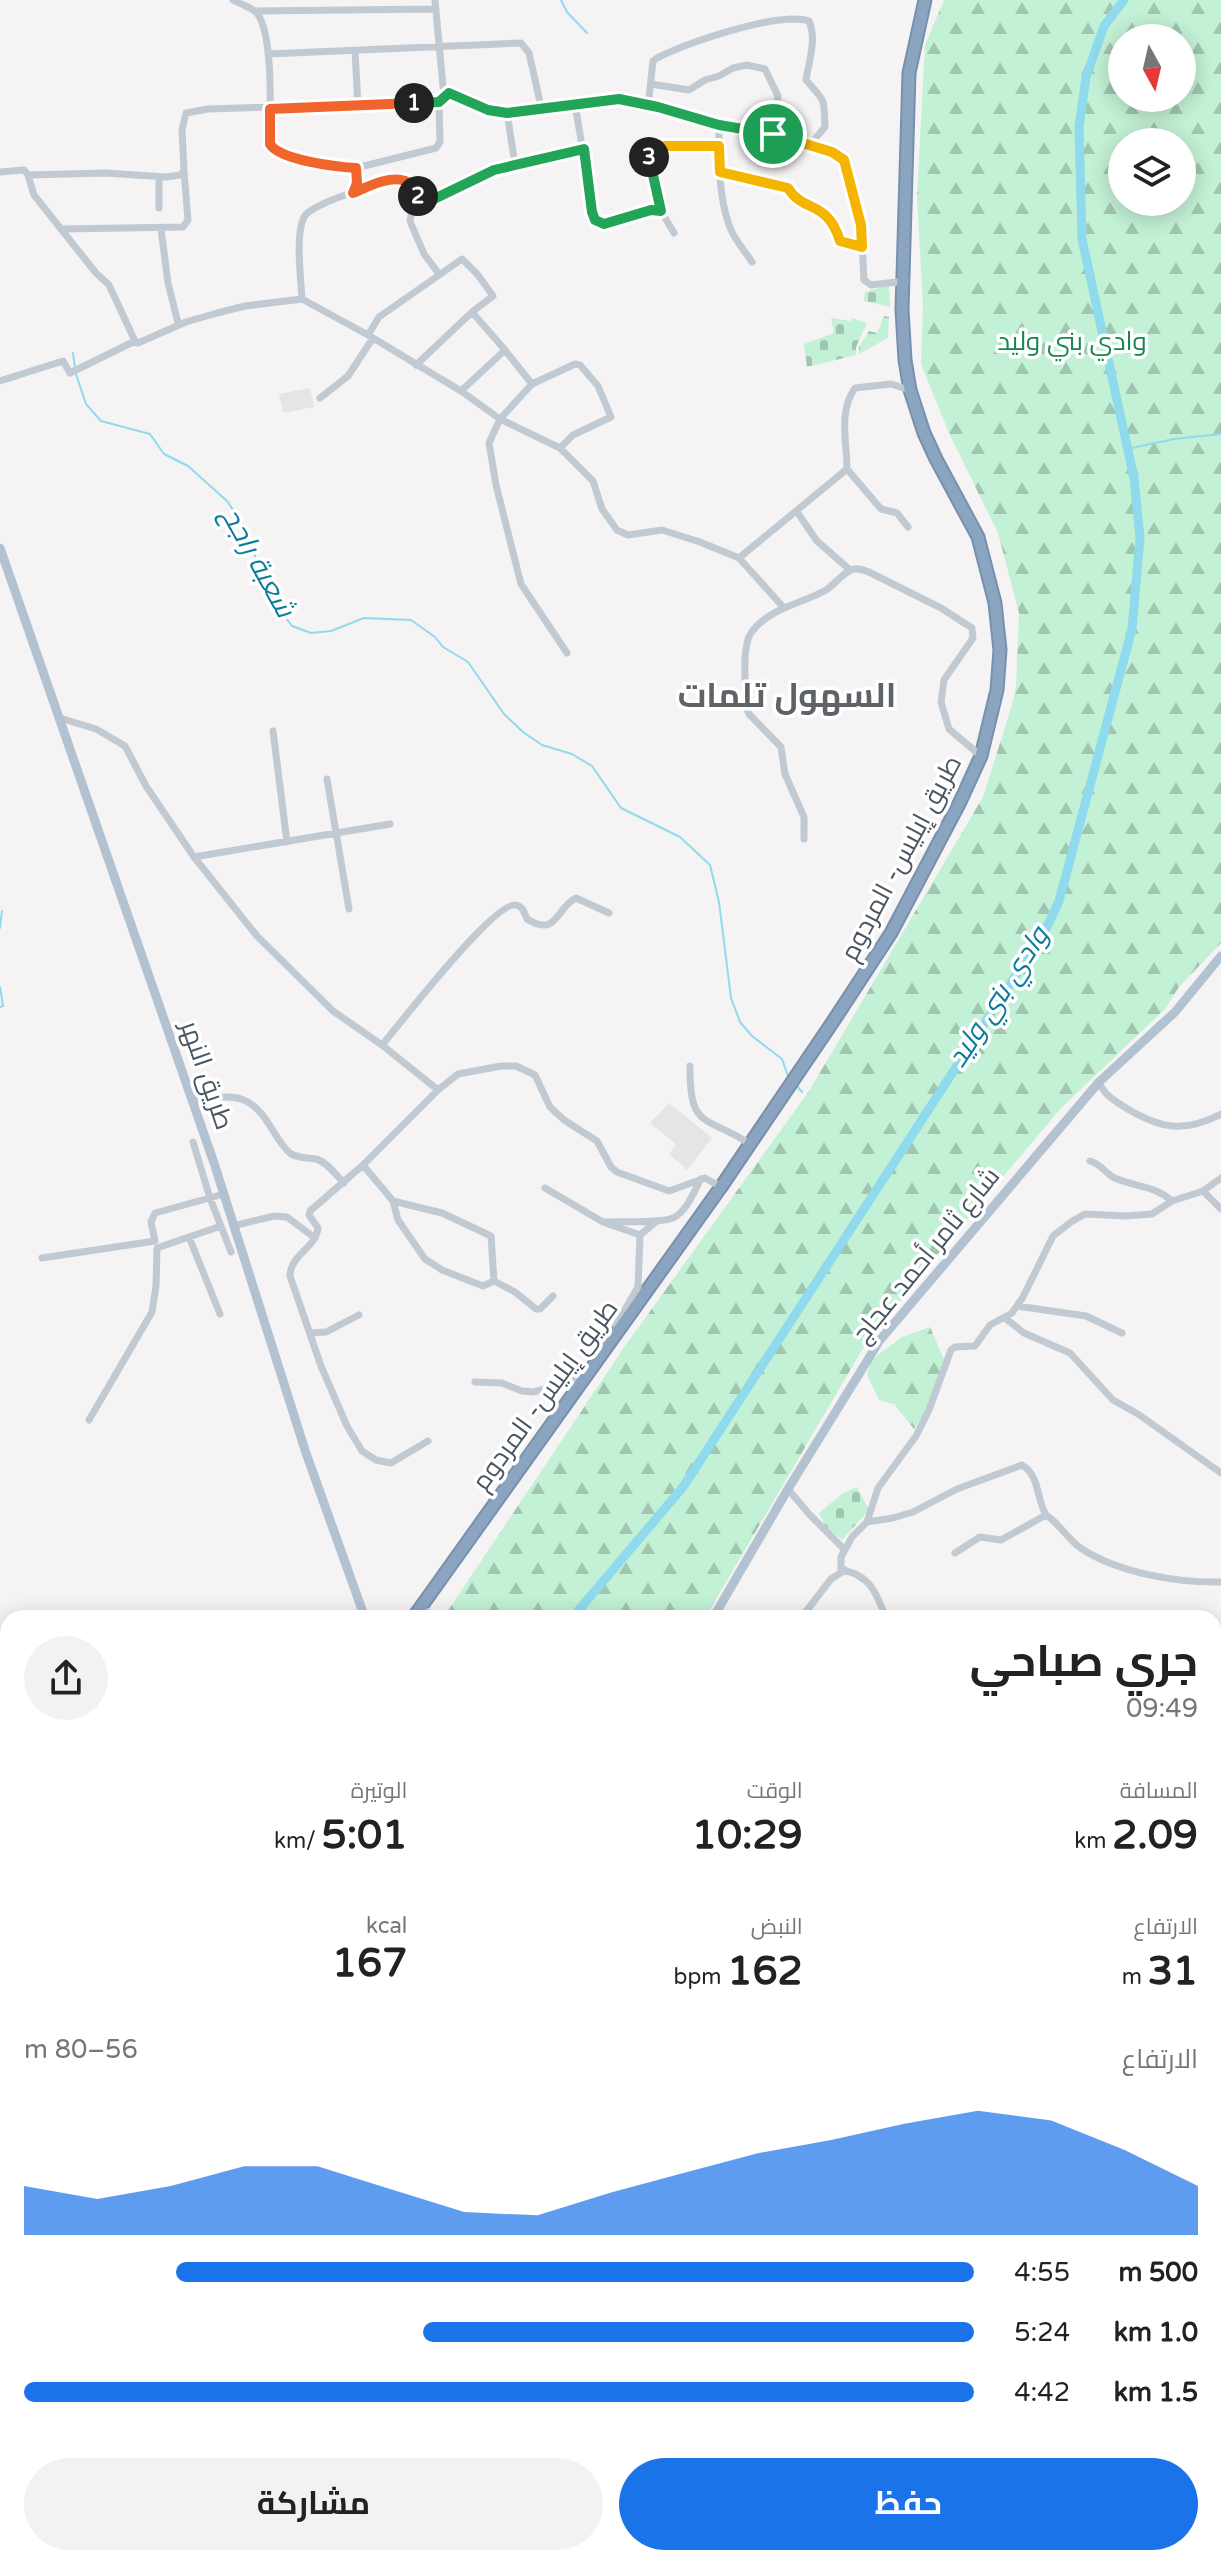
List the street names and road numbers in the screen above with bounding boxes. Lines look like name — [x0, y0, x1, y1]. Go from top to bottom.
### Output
street label: طريق إيليس- المردوم — [834, 750, 970, 967]
street label: طريق النهر — [173, 1015, 240, 1133]
street label: شارع ثامر أحمد عجاج — [844, 1160, 1007, 1349]
street label: طريق إيليس- المردوم — [465, 1294, 626, 1498]

